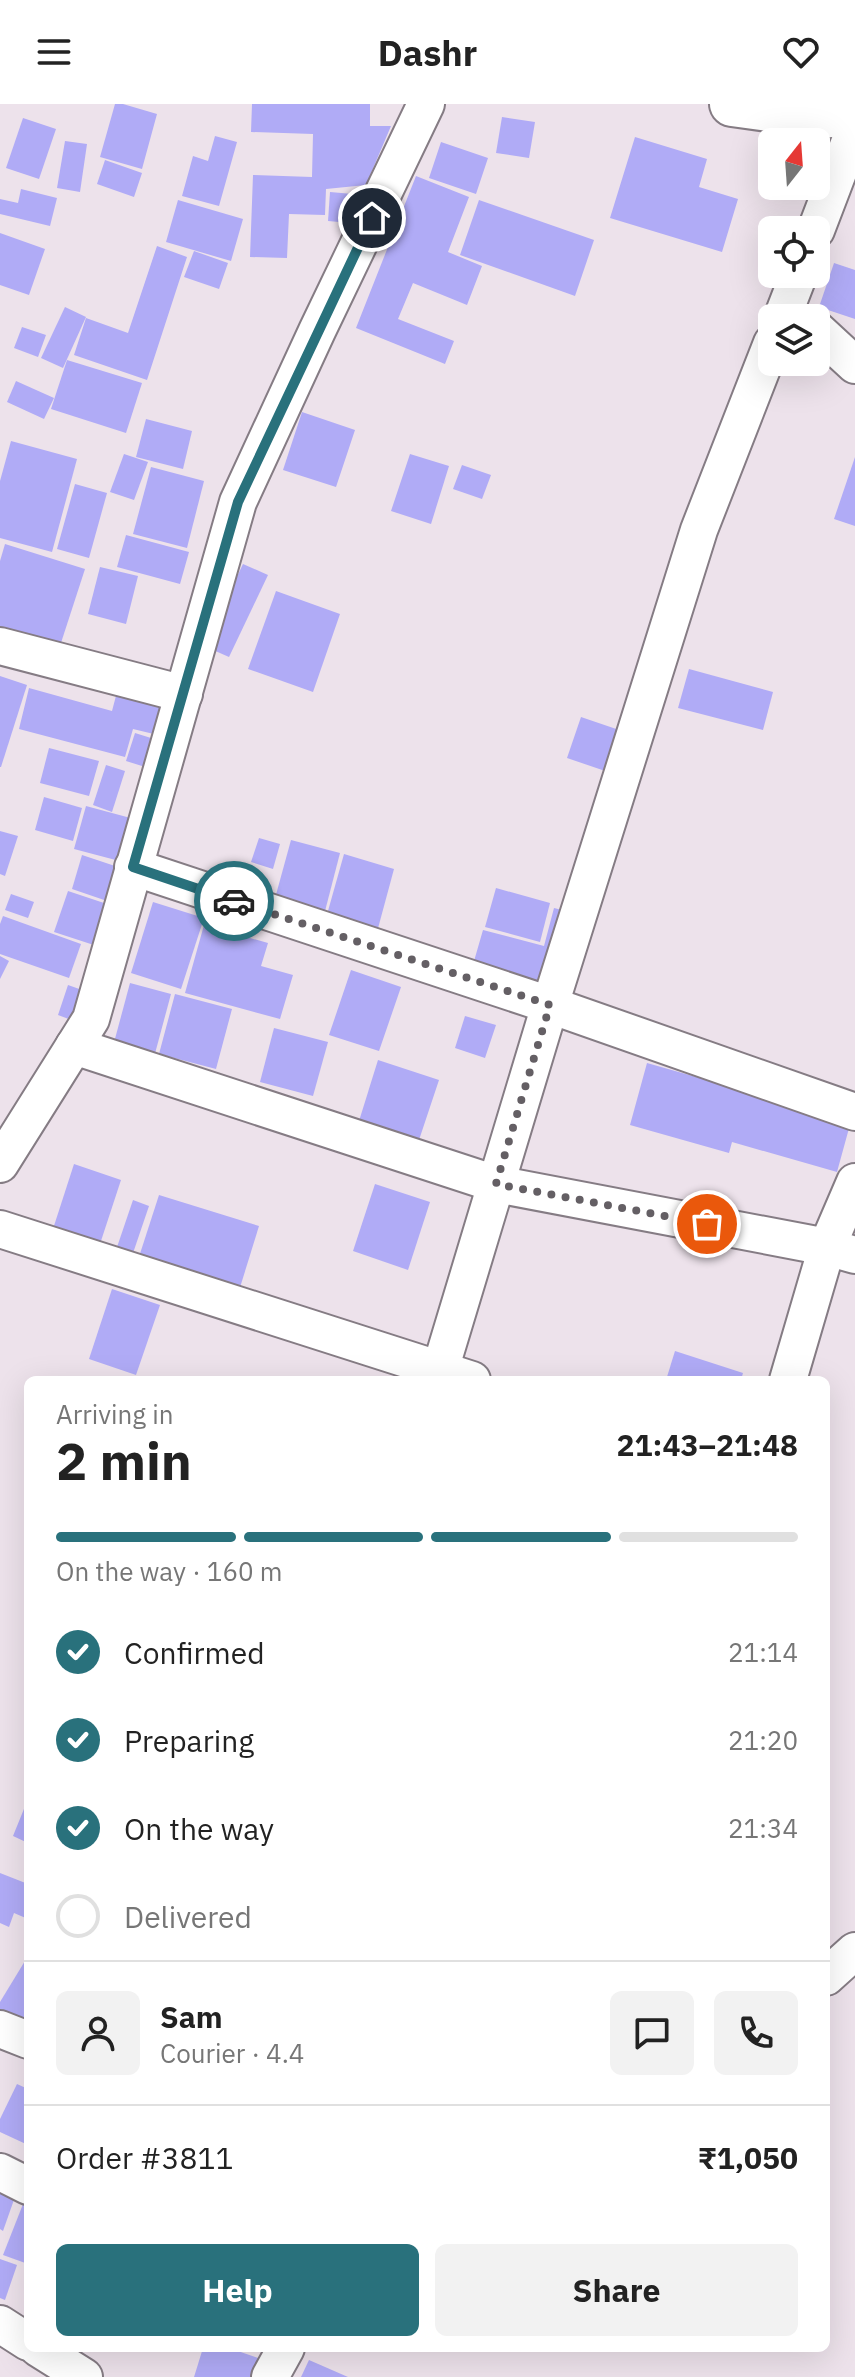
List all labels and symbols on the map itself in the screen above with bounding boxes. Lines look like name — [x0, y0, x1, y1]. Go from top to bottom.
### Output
north arrow — [758, 128, 830, 200]
pin — [338, 184, 406, 252]
courier — [194, 861, 274, 941]
pin — [673, 1190, 741, 1258]

